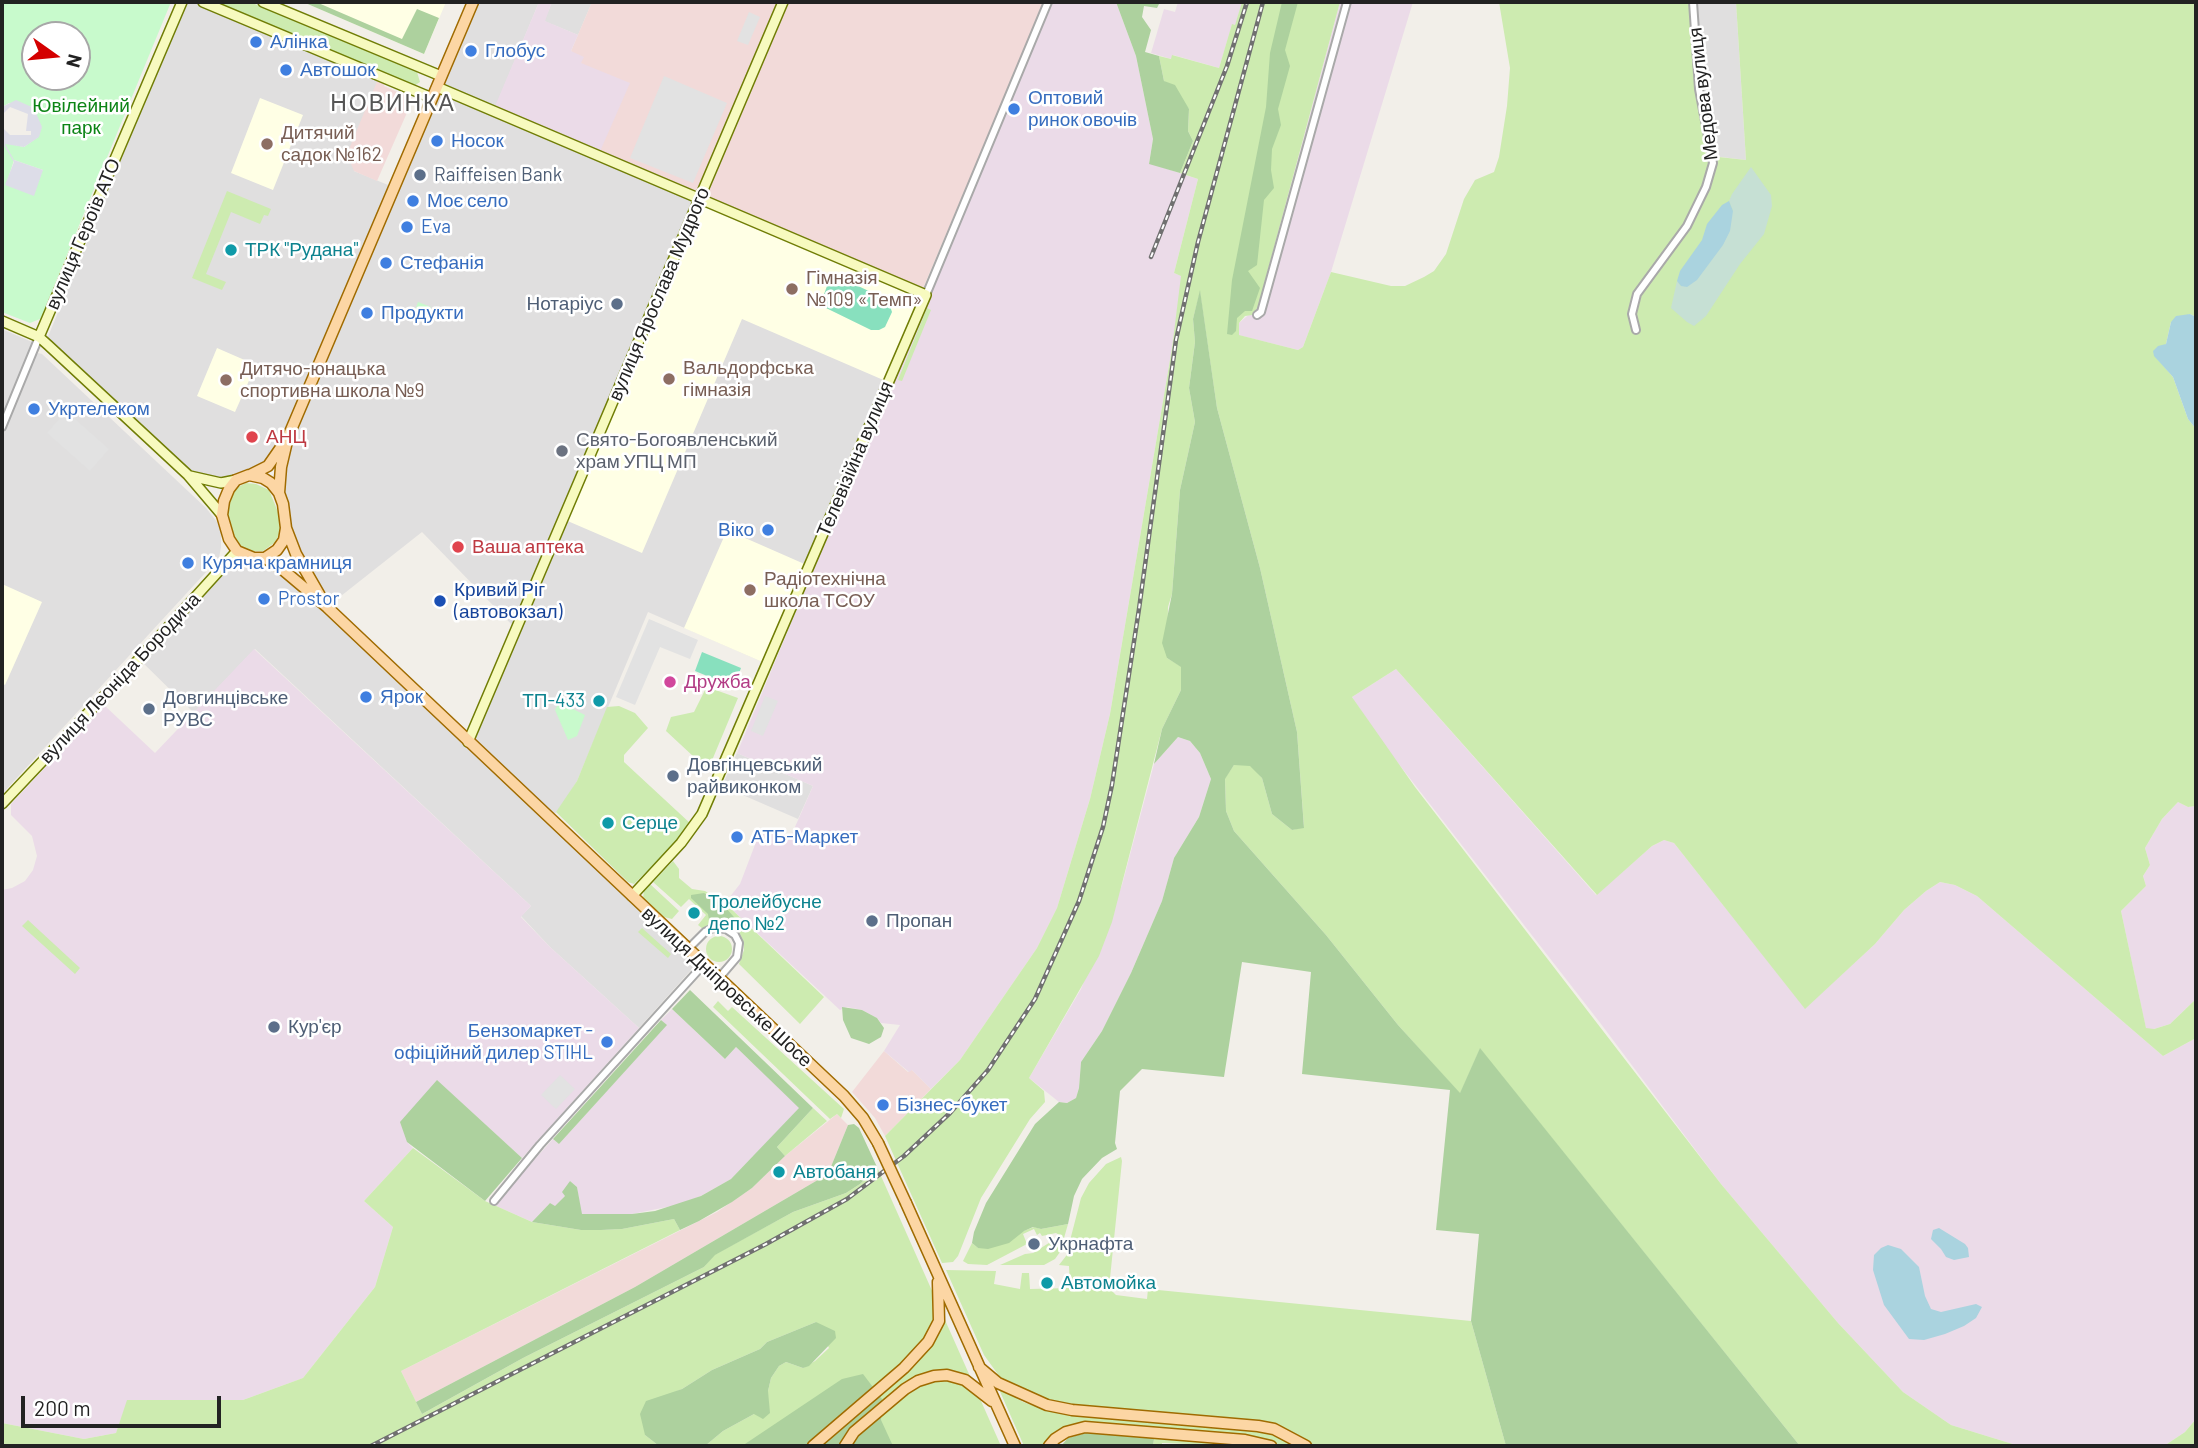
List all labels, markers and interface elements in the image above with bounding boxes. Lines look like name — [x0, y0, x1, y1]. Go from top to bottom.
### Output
north arrow — [21, 21, 91, 91]
street label: Медова вулиця — [1684, 26, 1722, 162]
place label: Алінка — [270, 31, 328, 53]
marker: Алінка — [248, 34, 264, 50]
place label: Глобус — [485, 40, 545, 62]
marker: Глобус — [463, 43, 479, 59]
text: N — [62, 52, 88, 70]
place label: Автошок — [300, 59, 376, 81]
marker: Автошок — [278, 62, 294, 78]
place label: Оптовий ринок овочів — [1028, 87, 1137, 131]
district label: НОВИНКА — [331, 89, 455, 117]
park label: Ювілейний парк — [32, 95, 130, 139]
marker: Оптовий ринок овочів — [1006, 101, 1022, 117]
place label: Дитячий садок №162 — [281, 122, 382, 166]
place label: Носок — [451, 130, 504, 152]
marker: Носок — [429, 133, 445, 149]
marker: Дитячий садок №162 — [259, 136, 275, 152]
street label: вулиця Героїв АТО — [41, 155, 125, 313]
place label: Raiffeisen Bank — [434, 164, 562, 186]
marker: Raiffeisen Bank — [412, 167, 428, 183]
street label: вулиця Ярослава Мудрого — [604, 184, 714, 404]
place label: Моє село — [427, 190, 508, 212]
marker: Моє село — [405, 193, 421, 209]
place label: Eva — [421, 216, 451, 238]
marker: Eva — [399, 219, 415, 235]
place label: ТРК "Рудана" — [245, 239, 358, 261]
marker: ТРК "Рудана" — [223, 242, 239, 258]
place label: Стефанія — [400, 252, 484, 274]
marker: Стефанія — [378, 255, 394, 271]
place label: Гімназія №109 «Темп» — [806, 267, 922, 311]
marker: Гімназія №109 «Темп» — [784, 281, 800, 297]
place label: Нотаріус — [526, 293, 603, 315]
marker: Нотаріус — [609, 296, 625, 312]
place label: Продукти — [381, 302, 464, 324]
marker: Продукти — [359, 305, 375, 321]
place label: Вальдорфська гімназія — [683, 357, 814, 401]
place label: Дитячо-юнацька спортивна школа №9 — [240, 358, 424, 402]
marker: Вальдорфська гімназія — [661, 371, 677, 387]
marker: Дитячо-юнацька спортивна школа №9 — [218, 372, 234, 388]
street label: Телевізійна вулиця — [812, 378, 898, 540]
place label: Укртелеком — [48, 398, 150, 420]
marker: Укртелеком — [26, 401, 42, 417]
place label: АНЦ — [266, 426, 306, 448]
marker: АНЦ — [244, 429, 260, 445]
place label: Свято-Богоявленський храм УПЦ МП — [576, 429, 778, 473]
marker: Свято-Богоявленський храм УПЦ МП — [554, 443, 570, 459]
place label: Віко — [718, 519, 754, 541]
marker: Віко — [760, 522, 776, 538]
place label: Ваша аптека — [472, 536, 584, 558]
marker: Ваша аптека — [450, 539, 466, 555]
place label: Куряча крамниця — [202, 552, 352, 574]
marker: Куряча крамниця — [180, 555, 196, 571]
place label: Радіотехнічна школа ТСОУ — [764, 568, 886, 612]
place label: Кривий Ріг (автовокзал) — [454, 579, 563, 623]
marker: Радіотехнічна школа ТСОУ — [742, 582, 758, 598]
street label: вулиця Леоніда Бородича — [35, 588, 205, 768]
place label: Prostor — [278, 588, 339, 610]
marker: Prostor — [256, 591, 272, 607]
marker: Кривий Ріг (автовокзал) — [432, 593, 448, 609]
place label: Дружба — [684, 671, 751, 693]
marker: Дружба — [662, 674, 678, 690]
place label: Ярок — [380, 686, 423, 708]
place label: Довгинцівське РУВС — [163, 687, 288, 731]
marker: Ярок — [358, 689, 374, 705]
place label: ТП-433 — [522, 690, 585, 712]
marker: ТП-433 — [591, 693, 607, 709]
marker: Довгинцівське РУВС — [141, 701, 157, 717]
place label: Довгінцевський райвиконком — [687, 754, 822, 798]
marker: Довгінцевський райвиконком — [665, 768, 681, 784]
place label: Серце — [622, 812, 678, 834]
marker: Серце — [600, 815, 616, 831]
place label: АТБ-Маркет — [751, 826, 858, 848]
marker: АТБ-Маркет — [729, 829, 745, 845]
place label: Тролейбусне депо №2 — [708, 891, 822, 935]
street label: вулиця Дніпровське Шосе — [637, 902, 817, 1072]
marker: Тролейбусне депо №2 — [686, 905, 702, 921]
place label: Пропан — [886, 910, 952, 932]
marker: Пропан — [864, 913, 880, 929]
place label: Кур'єр — [288, 1016, 342, 1038]
marker: Кур'єр — [266, 1019, 282, 1035]
place label: Бензомаркет - офіційний дилер STIHL — [394, 1020, 593, 1064]
marker: Бензомаркет - офіційний дилер STIHL — [599, 1034, 615, 1050]
place label: Бізнес-букет — [897, 1094, 1008, 1116]
marker: Бізнес-букет — [875, 1097, 891, 1113]
place label: Автобаня — [793, 1161, 876, 1183]
marker: Автобаня — [771, 1164, 787, 1180]
place label: Укрнафта — [1048, 1233, 1133, 1255]
marker: Укрнафта — [1026, 1236, 1042, 1252]
place label: Автомойка — [1061, 1272, 1156, 1294]
marker: Автомойка — [1039, 1275, 1055, 1291]
scale bar — [24, 1382, 224, 1426]
text: 200 m — [34, 1395, 91, 1420]

